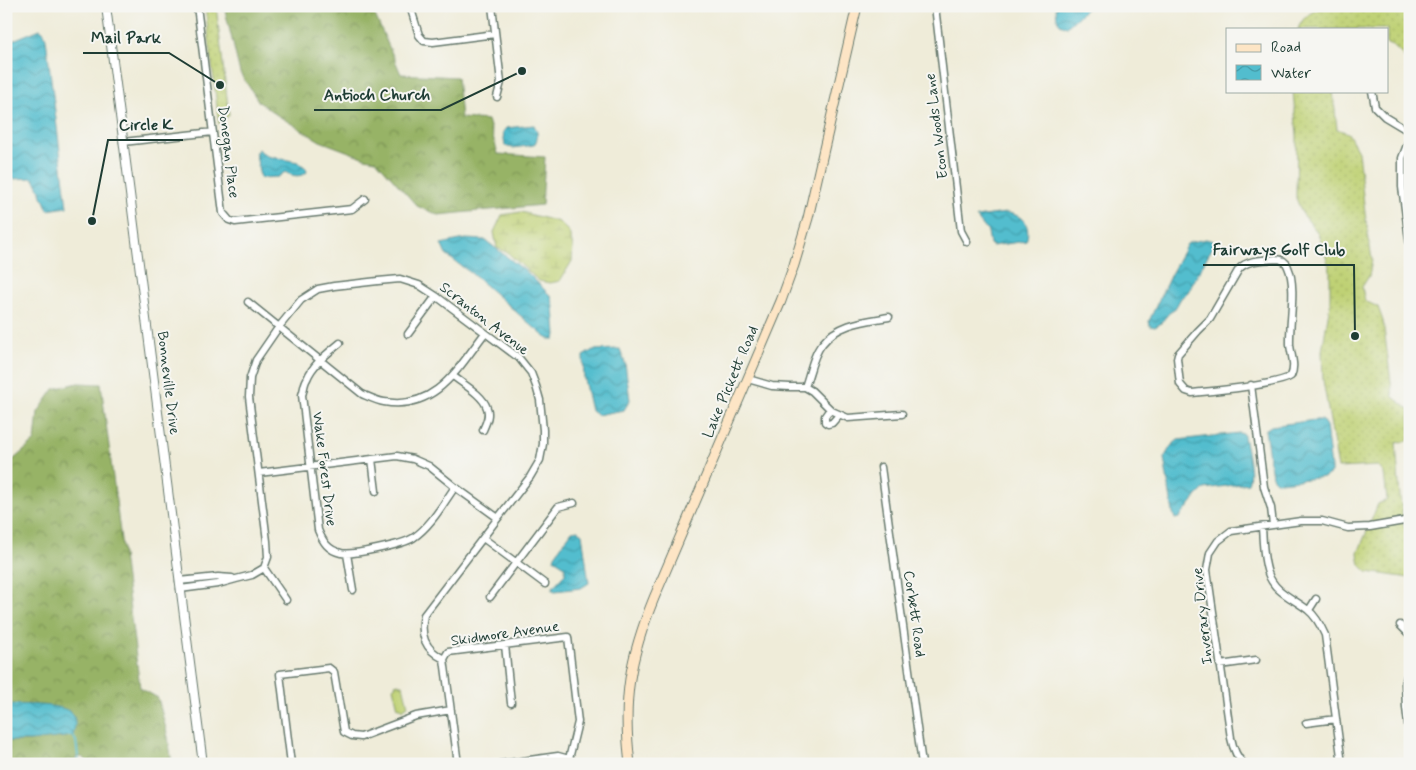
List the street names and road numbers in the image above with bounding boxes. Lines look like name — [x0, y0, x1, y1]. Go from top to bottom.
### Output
street label: Econ Woods Lane — [921, 72, 953, 180]
street label: Donegan Place — [211, 105, 244, 200]
street label: Scranton Avenue — [435, 278, 533, 360]
street label: Lake Pickett Road — [698, 323, 764, 441]
street label: Bonneville Drive — [152, 330, 184, 436]
street label: Wake Forest Drive — [307, 411, 341, 528]
street label: Inverary Drive — [1188, 566, 1218, 665]
street label: Corbett Road — [898, 569, 930, 659]
street label: Skidmore Avenue — [449, 616, 561, 652]

